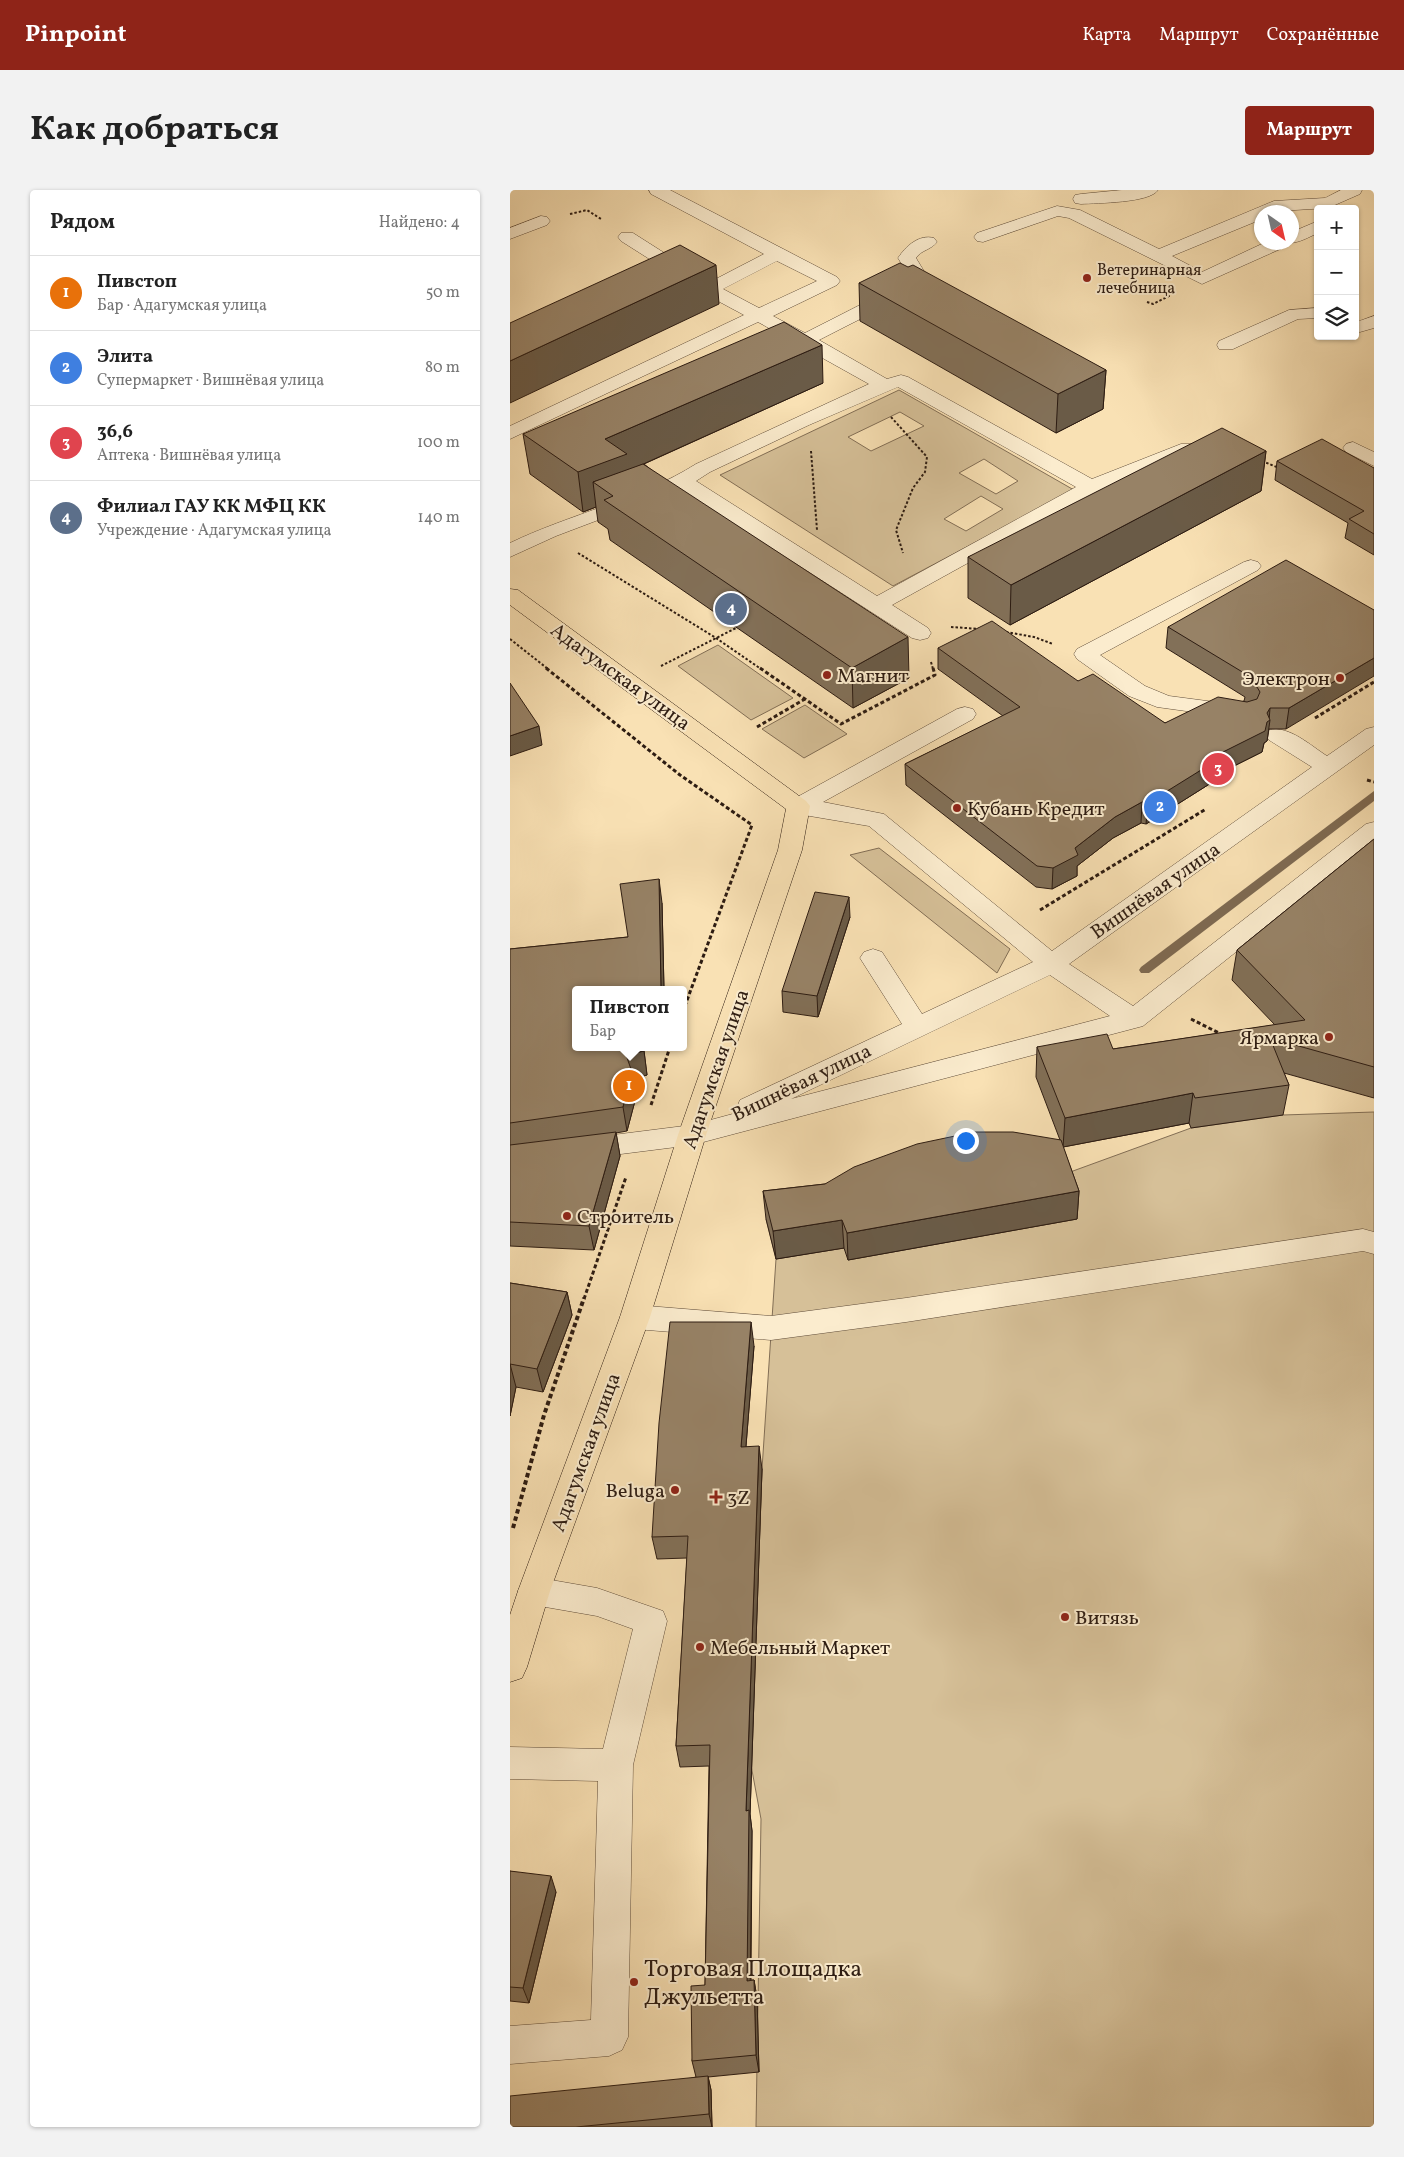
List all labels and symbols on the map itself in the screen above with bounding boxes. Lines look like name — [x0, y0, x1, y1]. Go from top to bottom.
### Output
north arrow — [1254, 205, 1299, 250]
place label: Ветеринарная лечебница — [1097, 260, 1201, 300]
marker: Ветеринарная лечебница — [1081, 272, 1093, 284]
pin: 4 — [715, 590, 747, 628]
street label: Адагумская улица — [544, 617, 696, 738]
place label: Магнит — [837, 663, 909, 691]
place label: Электрон — [1242, 666, 1330, 694]
marker: Магнит — [821, 669, 833, 681]
marker: Электрон — [1334, 672, 1346, 684]
pin: 3 — [1202, 750, 1234, 788]
pin: 2 — [1144, 788, 1176, 826]
place label: Кубань Кредит — [967, 796, 1105, 824]
marker: Кубань Кредит — [951, 802, 963, 814]
street label: Вишнёвая улица — [1086, 836, 1227, 947]
street label: Адагумская улица — [676, 986, 757, 1153]
place label: Ярмарка — [1240, 1025, 1319, 1053]
marker: Ярмарка — [1323, 1031, 1335, 1043]
street label: Вишнёвая улица — [727, 1038, 877, 1130]
pin: 1 — [613, 1067, 645, 1105]
your location — [953, 1128, 979, 1154]
place label: Строитель — [577, 1204, 674, 1232]
marker: Строитель — [561, 1210, 573, 1222]
street label: Адагумская улица — [545, 1369, 629, 1536]
place label: Beluga — [606, 1478, 665, 1506]
marker: Beluga — [669, 1484, 681, 1496]
place label: 3Z — [727, 1485, 750, 1513]
marker: 3Z — [709, 1490, 723, 1504]
place label: Витязь — [1075, 1605, 1139, 1633]
marker: Витязь — [1059, 1611, 1071, 1623]
place label: Мебельный Маркет — [710, 1635, 890, 1663]
marker: Мебельный Маркет — [694, 1641, 706, 1653]
place label: Торговая Площадка Джульетта — [644, 1953, 862, 2015]
marker: Торговая Площадка Джульетта — [628, 1976, 640, 1988]

